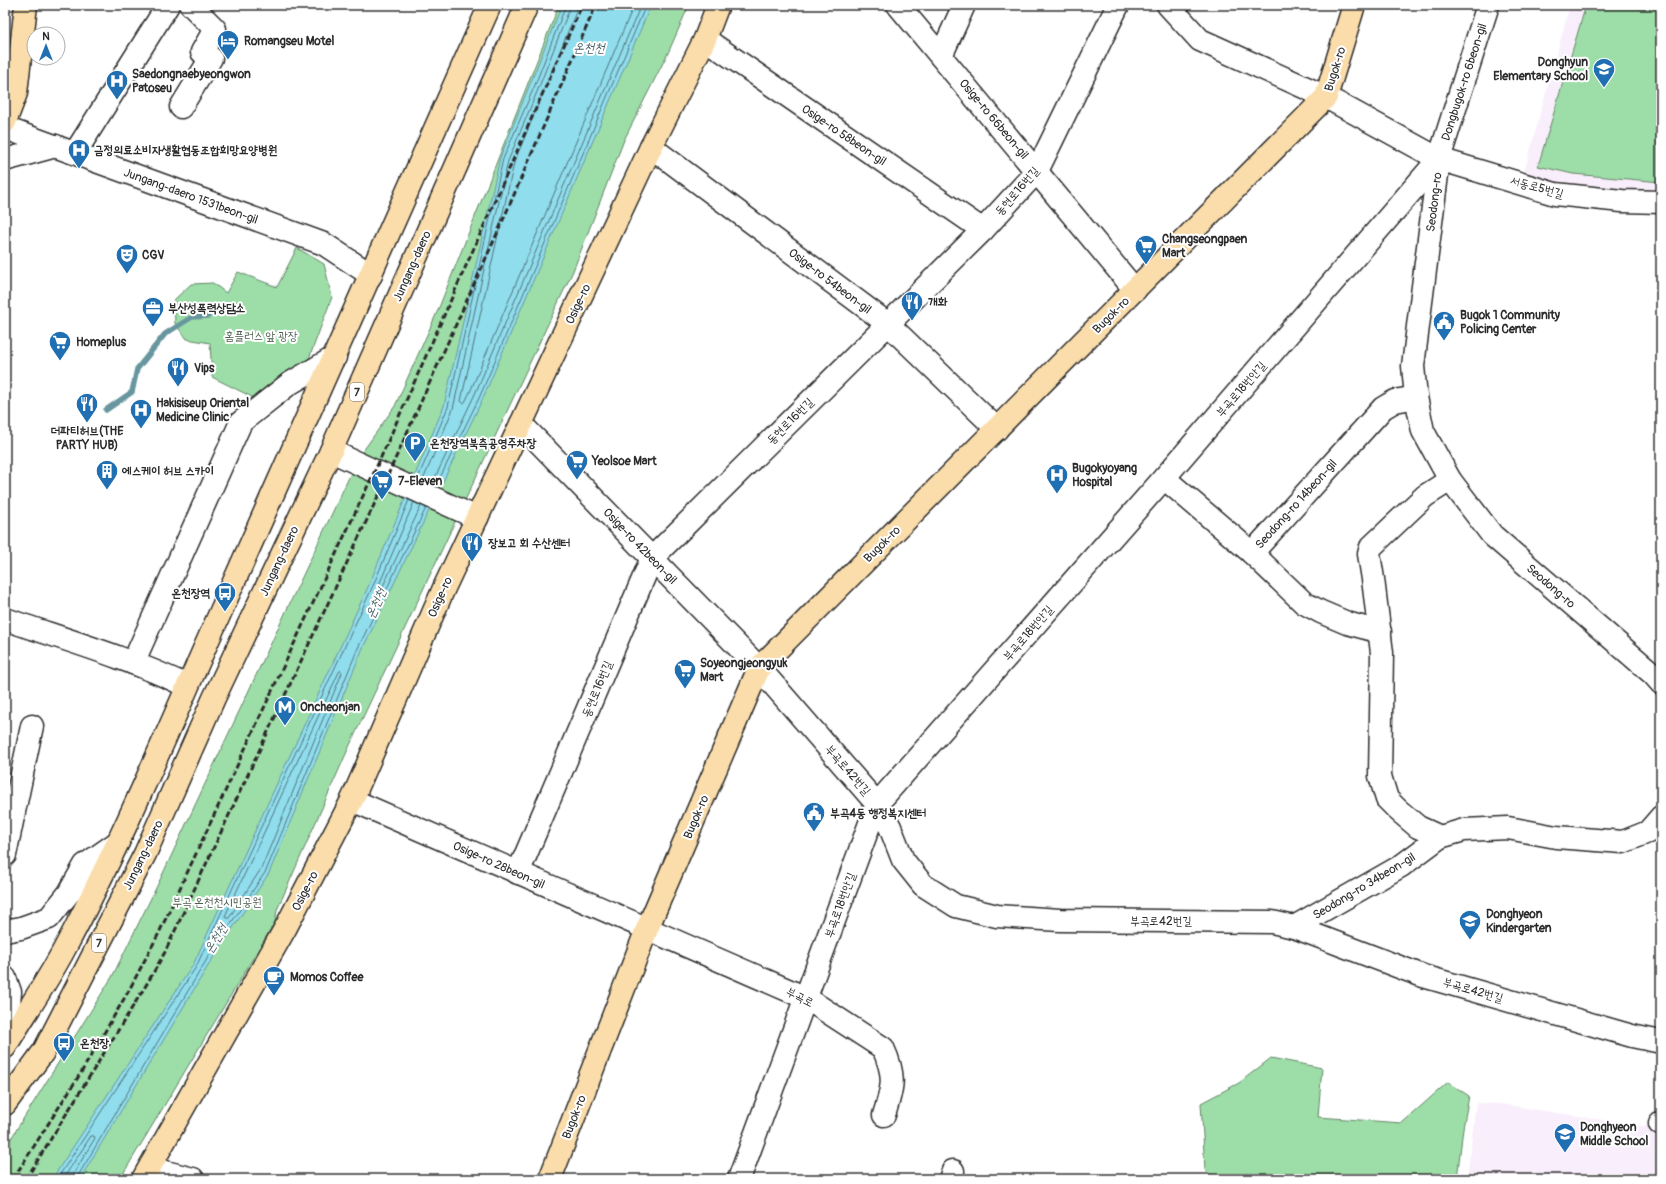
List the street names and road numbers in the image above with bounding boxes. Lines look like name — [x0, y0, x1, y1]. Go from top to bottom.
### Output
street label: Dongbugok-ro 6beon-gil — [1438, 22, 1491, 143]
street label: Bugok-ro — [1322, 44, 1350, 93]
street label: Osige-ro 66beon-gil — [956, 76, 1032, 163]
street label: Osige-ro 58beon-gil — [799, 102, 889, 169]
street label: 동현로16번길 — [992, 164, 1043, 219]
street label: Jungang-daero 1531beon-gil — [122, 165, 260, 228]
street label: Seodong-ro — [1423, 171, 1446, 233]
street label: 서동로5번길 — [1508, 173, 1566, 202]
street label: Jungang-daero — [390, 228, 435, 304]
street label: Osige-ro 54beon-gil — [785, 245, 874, 318]
street label: Osige-ro — [563, 281, 594, 327]
street label: Bugok-ro — [1090, 293, 1133, 337]
street label: 부곡로18번안길 — [1213, 358, 1270, 420]
road number: 7 — [350, 383, 364, 401]
street label: 동현로16번길 — [764, 395, 817, 448]
street label: Seodong-ro 14beon-gil — [1252, 456, 1341, 552]
street label: Osige-ro 42beon-gil — [600, 505, 680, 588]
street label: Bugok-ro — [861, 522, 904, 566]
street label: Jungang-daero — [257, 523, 302, 599]
street label: Seodong-ro — [1523, 561, 1579, 612]
street label: Osige-ro — [425, 574, 456, 620]
street label: 부곡로18번안길 — [1000, 602, 1057, 664]
street label: 동현로16번길 — [579, 658, 616, 720]
street label: 부곡로42번길 — [822, 742, 874, 799]
street label: Bugok-ro — [681, 793, 713, 841]
street label: Jungang-daero — [120, 817, 167, 892]
street label: Osige-ro 28beon-gil — [450, 838, 547, 893]
street label: Seodong-ro 34beon-gil — [1310, 850, 1418, 923]
street label: Osige-ro — [289, 868, 322, 914]
street label: 부곡로18번안길 — [822, 870, 859, 940]
street label: 부곡로42번길 — [1130, 914, 1192, 929]
road number: 7 — [92, 934, 106, 952]
street label: 부곡로42번길 — [1441, 975, 1505, 1006]
street label: 부곡로 — [783, 984, 816, 1011]
street label: Bugok-ro — [559, 1093, 590, 1141]

